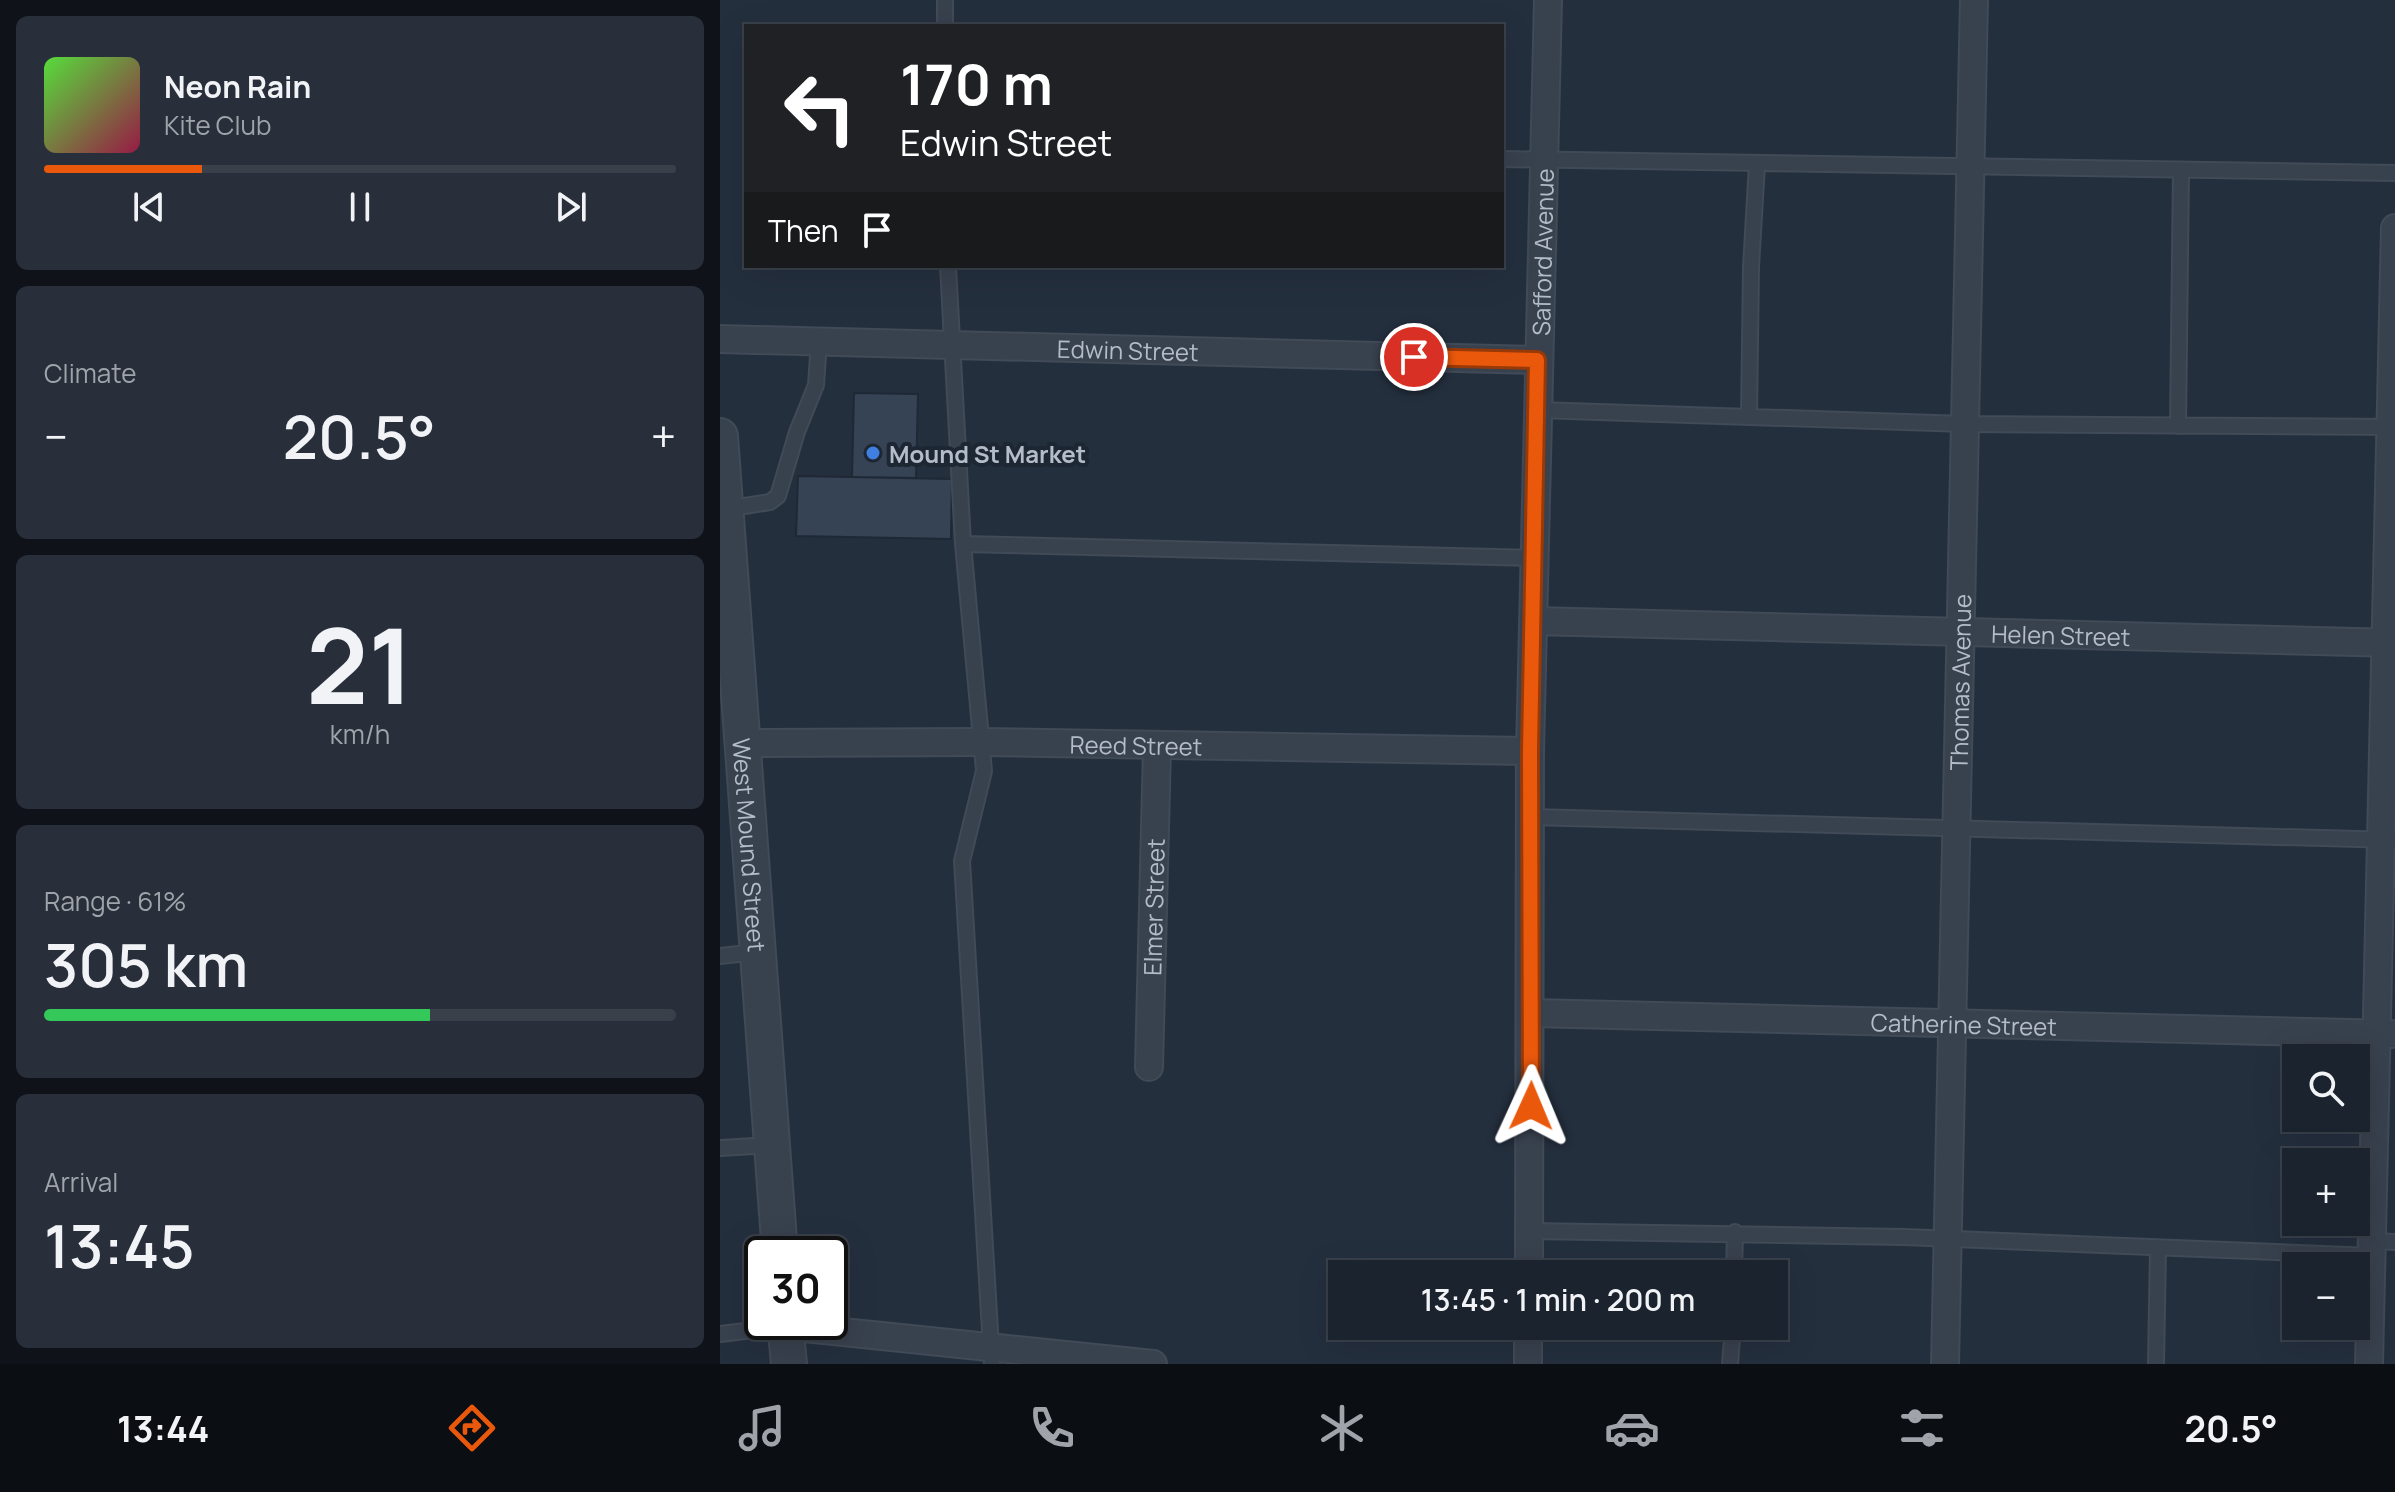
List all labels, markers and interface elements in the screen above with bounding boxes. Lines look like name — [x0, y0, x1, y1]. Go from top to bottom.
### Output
text: 170 m — [900, 45, 1053, 122]
icon: left — [768, 56, 872, 160]
text: Neon Rain — [164, 66, 311, 107]
text: Kite Club — [164, 107, 271, 143]
text: Edwin Street — [900, 118, 1112, 167]
street label: Safford Avenue — [1523, 168, 1560, 336]
icon: previous — [127, 185, 171, 229]
icon: pause — [338, 185, 382, 229]
icon: next — [549, 185, 593, 229]
icon: arrive — [855, 208, 899, 252]
text: Then — [768, 210, 839, 251]
pin — [1380, 323, 1448, 391]
street label: Edwin Street — [1057, 331, 1199, 368]
icon: arrive — [1392, 335, 1436, 379]
text: Climate — [44, 355, 136, 391]
text: 20.5° — [283, 395, 436, 477]
text: − — [44, 406, 68, 466]
text: + — [651, 406, 676, 466]
place label: Mound St Market — [889, 437, 1086, 470]
marker: Mound St Market — [864, 444, 882, 462]
text: 21 — [306, 593, 414, 735]
street label: Thomas Avenue — [1941, 594, 1978, 771]
street label: Helen Street — [1991, 616, 2131, 653]
text: km/h — [330, 716, 390, 752]
street label: Reed Street — [1069, 727, 1203, 762]
street label: West Mound Street — [726, 737, 774, 953]
street label: Elmer Street — [1135, 838, 1171, 976]
text: Range · 61% — [44, 883, 186, 919]
text: 305 km — [44, 923, 248, 1005]
street label: Catherine Street — [1870, 1005, 2057, 1042]
map controls — [2282, 1044, 2370, 1340]
button: search — [2282, 1044, 2370, 1132]
position arrow — [1489, 1064, 1573, 1148]
button: + — [2282, 1148, 2370, 1236]
text: Arrival — [44, 1164, 118, 1200]
text: 13:45 — [44, 1204, 194, 1286]
speed limit sign: 30 — [744, 1236, 848, 1340]
button: − — [2282, 1252, 2370, 1340]
text: 13:45 · 1 min · 200 m — [1421, 1279, 1695, 1320]
icon: directions — [444, 1400, 500, 1456]
icon: music — [734, 1400, 790, 1456]
icon: phone — [1024, 1400, 1080, 1456]
icon: climate — [1314, 1400, 1370, 1456]
icon: car — [1604, 1400, 1660, 1456]
icon: filters — [1894, 1400, 1950, 1456]
text: 13:44 — [117, 1404, 209, 1453]
text: 20.5° — [2184, 1404, 2278, 1453]

